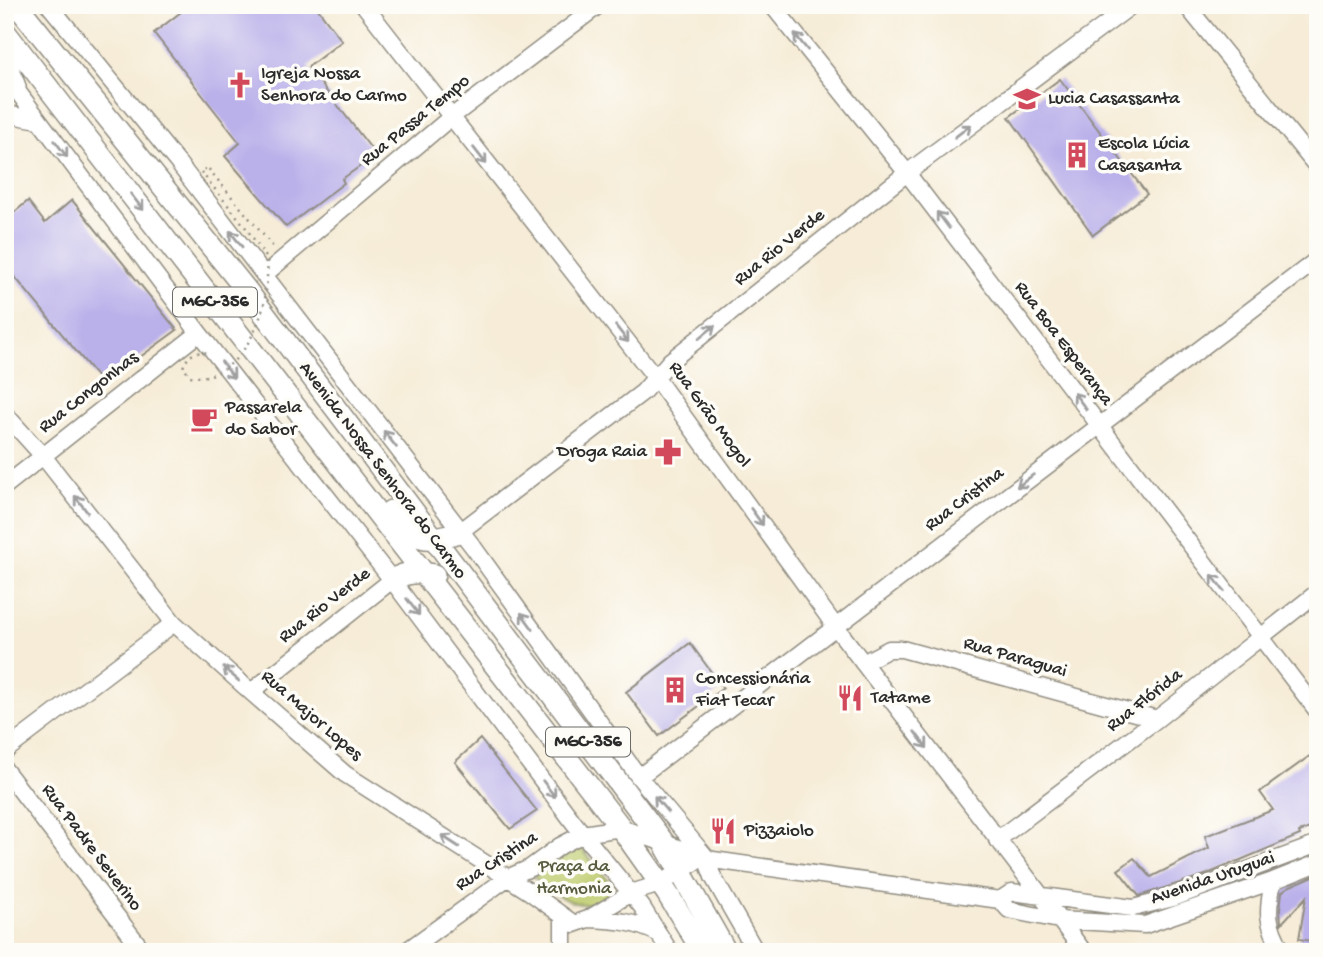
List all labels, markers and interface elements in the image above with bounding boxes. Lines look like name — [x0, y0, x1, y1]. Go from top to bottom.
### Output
one-way arrow — [794, 33, 809, 51]
place label: Igreja Nossa Senhora do Carmo — [261, 63, 407, 108]
church icon: Igreja Nossa Senhora do Carmo — [225, 70, 255, 100]
street label: Rua Passa Tempo — [357, 70, 475, 172]
school or university icon: Lucia Casassanta — [1012, 84, 1042, 114]
place label: Lucia Casassanta — [1048, 88, 1181, 111]
one-way arrow — [953, 124, 972, 139]
place label: Escola Lúcia Casasanta — [1098, 133, 1191, 178]
one-way arrow — [54, 139, 69, 158]
building icon: Escola Lúcia Casasanta — [1062, 140, 1092, 170]
one-way arrow — [473, 147, 488, 165]
one-way arrow — [130, 192, 145, 211]
street label: Rua Rio Verde — [730, 204, 830, 292]
one-way arrow — [935, 211, 950, 230]
one-way arrow — [229, 231, 244, 249]
street label: Rua Boa Esperança — [1009, 277, 1118, 412]
road number: MGC-356 — [173, 288, 257, 316]
one-way arrow — [614, 325, 629, 343]
one-way arrow — [697, 325, 716, 340]
street label: Rua Congonhas — [34, 346, 144, 439]
street label: Rua Grão Mogol — [663, 357, 755, 473]
street label: Avenida Nossa Senhora do Carmo — [293, 358, 471, 584]
one-way arrow — [221, 360, 236, 378]
one-way arrow — [1073, 392, 1088, 411]
place label: Passarela do Sabor — [224, 397, 303, 442]
cafe icon: Passarela do Sabor — [189, 404, 219, 434]
one-way arrow — [383, 430, 397, 449]
pharmacy icon: Droga Raia — [653, 437, 683, 467]
place label: Droga Raia — [555, 441, 648, 464]
street label: Rua Cristina — [921, 462, 1010, 537]
one-way arrow — [1015, 473, 1034, 488]
one-way arrow — [73, 495, 88, 513]
one-way arrow — [750, 507, 764, 526]
street label: Rua Rio Verde — [274, 563, 376, 649]
one-way arrow — [1210, 574, 1225, 592]
one-way arrow — [406, 597, 420, 616]
one-way arrow — [520, 612, 534, 631]
street label: Rua Paraguai — [961, 632, 1069, 684]
street label: Rua Flórida — [1102, 663, 1189, 738]
one-way arrow — [222, 666, 240, 682]
street label: Rua Major Lopes — [255, 666, 367, 767]
place label: Concessionária Fiat Tecar — [695, 668, 812, 713]
building icon: Concessionária Fiat Tecar — [660, 675, 690, 705]
restaurant icon: Tatame — [835, 683, 865, 713]
place label: Tatame — [870, 687, 931, 710]
road number: MGC-356 — [546, 728, 630, 756]
one-way arrow — [914, 730, 929, 748]
street label: Rua Padre Severino — [36, 780, 147, 916]
one-way arrow — [542, 780, 557, 798]
one-way arrow — [654, 795, 670, 813]
restaurant icon: Pizzaiolo — [708, 816, 738, 846]
place label: Pizzaiolo — [743, 820, 814, 843]
street label: Rua Cristina — [452, 826, 544, 897]
one-way arrow — [440, 834, 460, 848]
street label: Avenida Uruguai — [1148, 847, 1278, 911]
park label: Praça da Harmonia — [536, 856, 613, 901]

